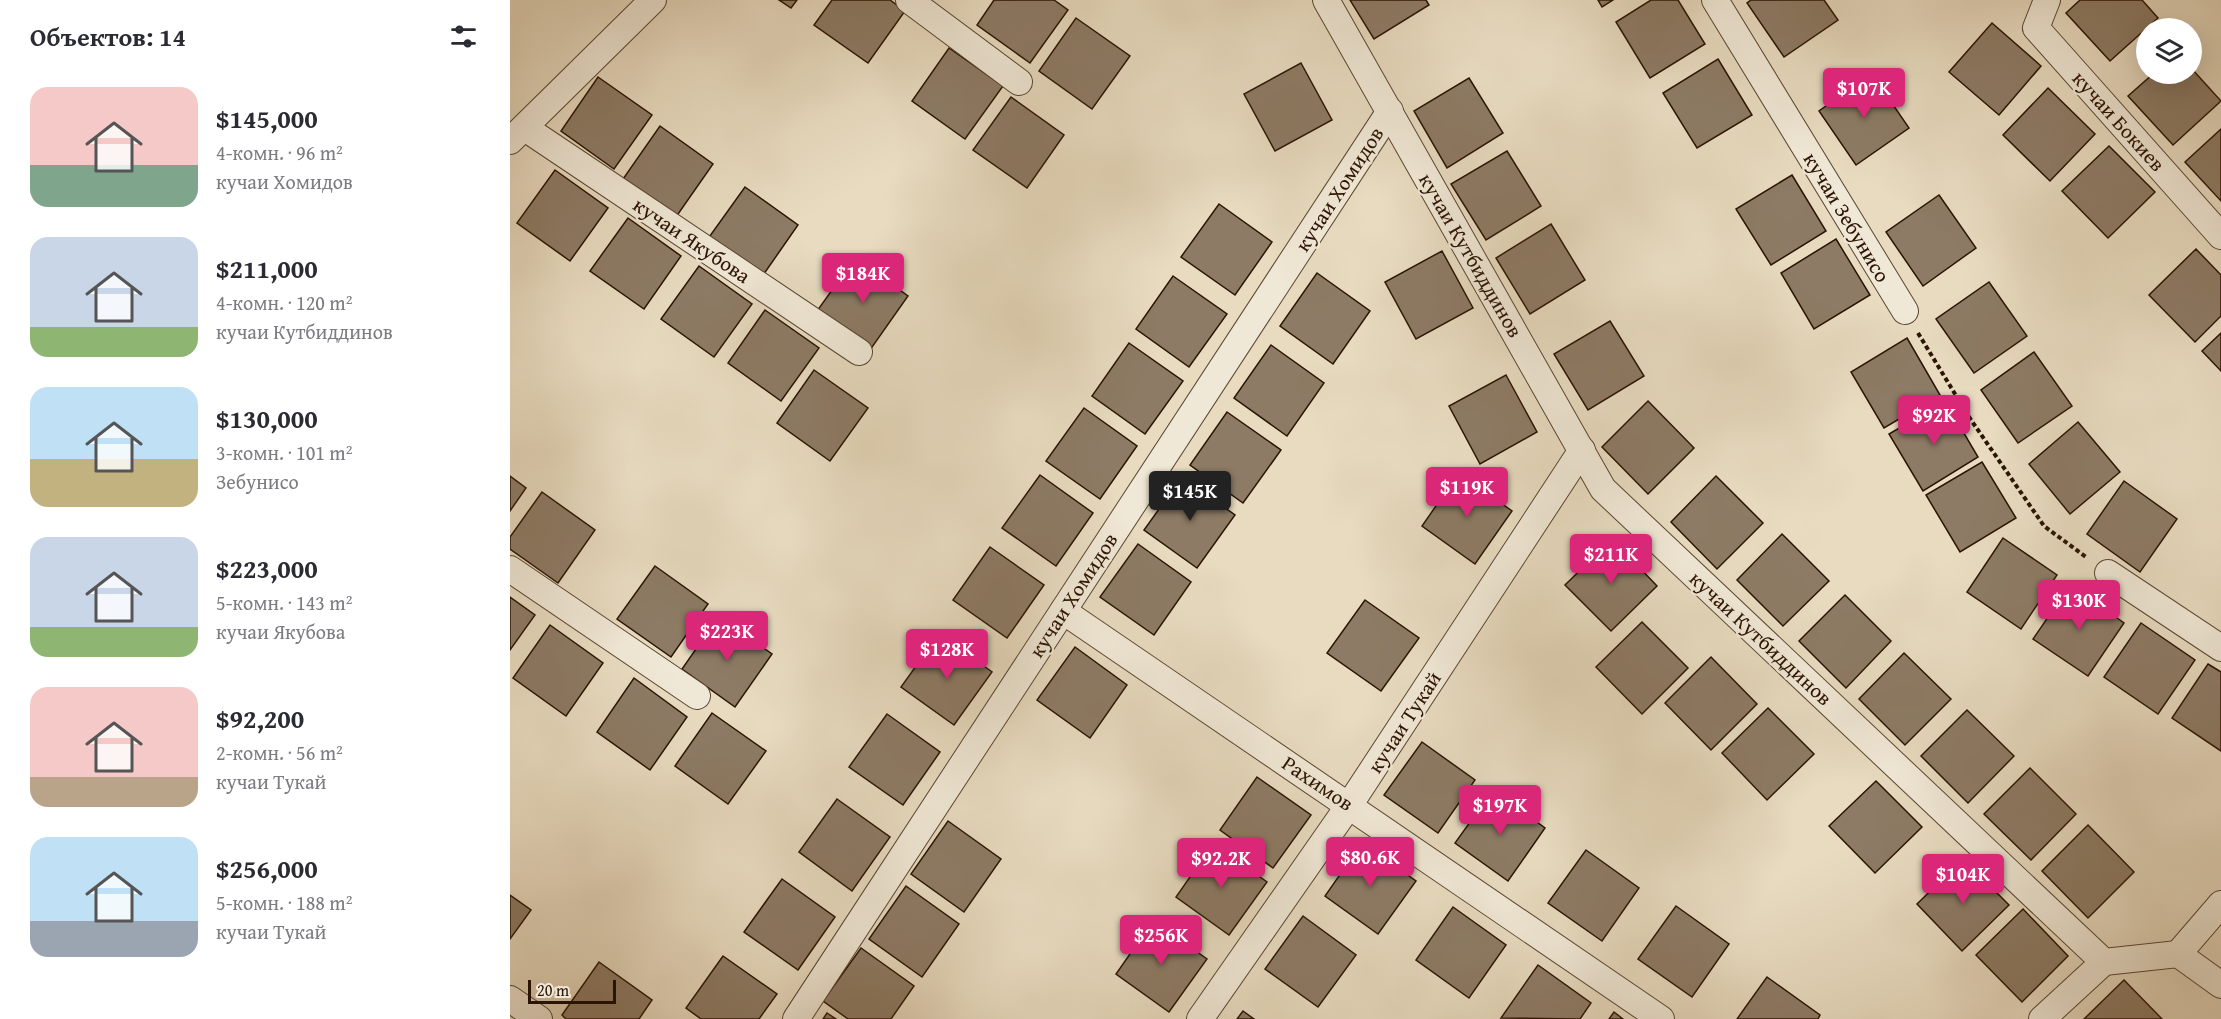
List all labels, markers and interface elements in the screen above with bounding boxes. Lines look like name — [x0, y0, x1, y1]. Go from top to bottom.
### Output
text: Объектов: 14 — [30, 17, 186, 56]
map controls — [2136, 18, 2202, 84]
button: layers — [2136, 18, 2202, 84]
icon: filters — [447, 20, 480, 53]
street label: кучаи Бокиев — [2065, 64, 2173, 178]
pin: $107K — [1822, 68, 1906, 119]
text: $107K — [1837, 73, 1891, 102]
text: $145,000 — [216, 99, 318, 138]
icon: home — [78, 111, 150, 183]
street label: кучаи Хомидов — [1287, 120, 1391, 258]
text: 4-комн. · 96 m² — [216, 138, 343, 167]
street label: кучаи Зебунисо — [1796, 146, 1898, 288]
text: кучаи Хомидов — [216, 167, 353, 196]
street label: кучаи Кутбиддинов — [1411, 167, 1531, 343]
street label: кучаи Якубова — [627, 189, 757, 291]
text: $211,000 — [216, 249, 318, 288]
pin: $184K — [821, 253, 905, 304]
text: $184K — [836, 258, 890, 287]
icon: home — [78, 261, 150, 333]
text: 4-комн. · 120 m² — [216, 288, 352, 317]
text: кучаи Кутбиддинов — [216, 317, 393, 346]
pin: $92K — [1898, 395, 1970, 446]
text: $130,000 — [216, 399, 318, 438]
text: $92K — [1912, 400, 1956, 429]
icon: home — [78, 411, 150, 483]
text: 3-комн. · 101 m² — [216, 438, 352, 467]
text: Зебунисо — [216, 467, 299, 496]
pin: $119K — [1425, 467, 1509, 518]
pin: $145K — [1148, 471, 1232, 522]
text: $119K — [1440, 472, 1494, 501]
text: $145K — [1163, 476, 1217, 505]
street label: кучаи Хомидов — [1021, 526, 1125, 664]
pin: $211K — [1569, 534, 1653, 585]
text: $211K — [1584, 539, 1638, 568]
text: $223,000 — [216, 549, 318, 588]
icon: home — [78, 561, 150, 633]
street label: кучаи Кутбиддинов — [1683, 563, 1839, 713]
pin: $130K — [2037, 580, 2121, 631]
text: $130K — [2052, 585, 2106, 614]
text: 5-комн. · 143 m² — [216, 588, 352, 617]
pin: $223K — [685, 611, 769, 662]
text: $223K — [700, 616, 754, 645]
text: кучаи Якубова — [216, 617, 345, 646]
pin: $128K — [905, 629, 989, 680]
text: $128K — [920, 634, 974, 663]
street label: кучаи Тукай — [1359, 665, 1449, 779]
text: $92,200 — [216, 699, 304, 738]
icon: home — [78, 711, 150, 783]
text: 2-комн. · 56 m² — [216, 738, 343, 767]
street label: Рахимов — [1276, 748, 1360, 818]
text: кучаи Тукай — [216, 767, 326, 796]
pin: $197K — [1458, 785, 1542, 836]
text: $197K — [1473, 790, 1527, 819]
pin: $80.6K — [1321, 837, 1419, 888]
pin: $92.2K — [1172, 838, 1270, 889]
text: $80.6K — [1340, 842, 1400, 871]
text: $92.2K — [1191, 843, 1251, 872]
text: $256,000 — [216, 849, 318, 888]
pin: $104K — [1921, 854, 2005, 905]
text: $104K — [1936, 859, 1990, 888]
icon: home — [78, 861, 150, 933]
text: 5-комн. · 188 m² — [216, 888, 352, 917]
pin: $256K — [1119, 915, 1203, 966]
text: кучаи Тукай — [216, 917, 326, 946]
text: $256K — [1134, 920, 1188, 949]
scale bar — [528, 977, 616, 1004]
text: 20 m — [537, 978, 569, 1002]

